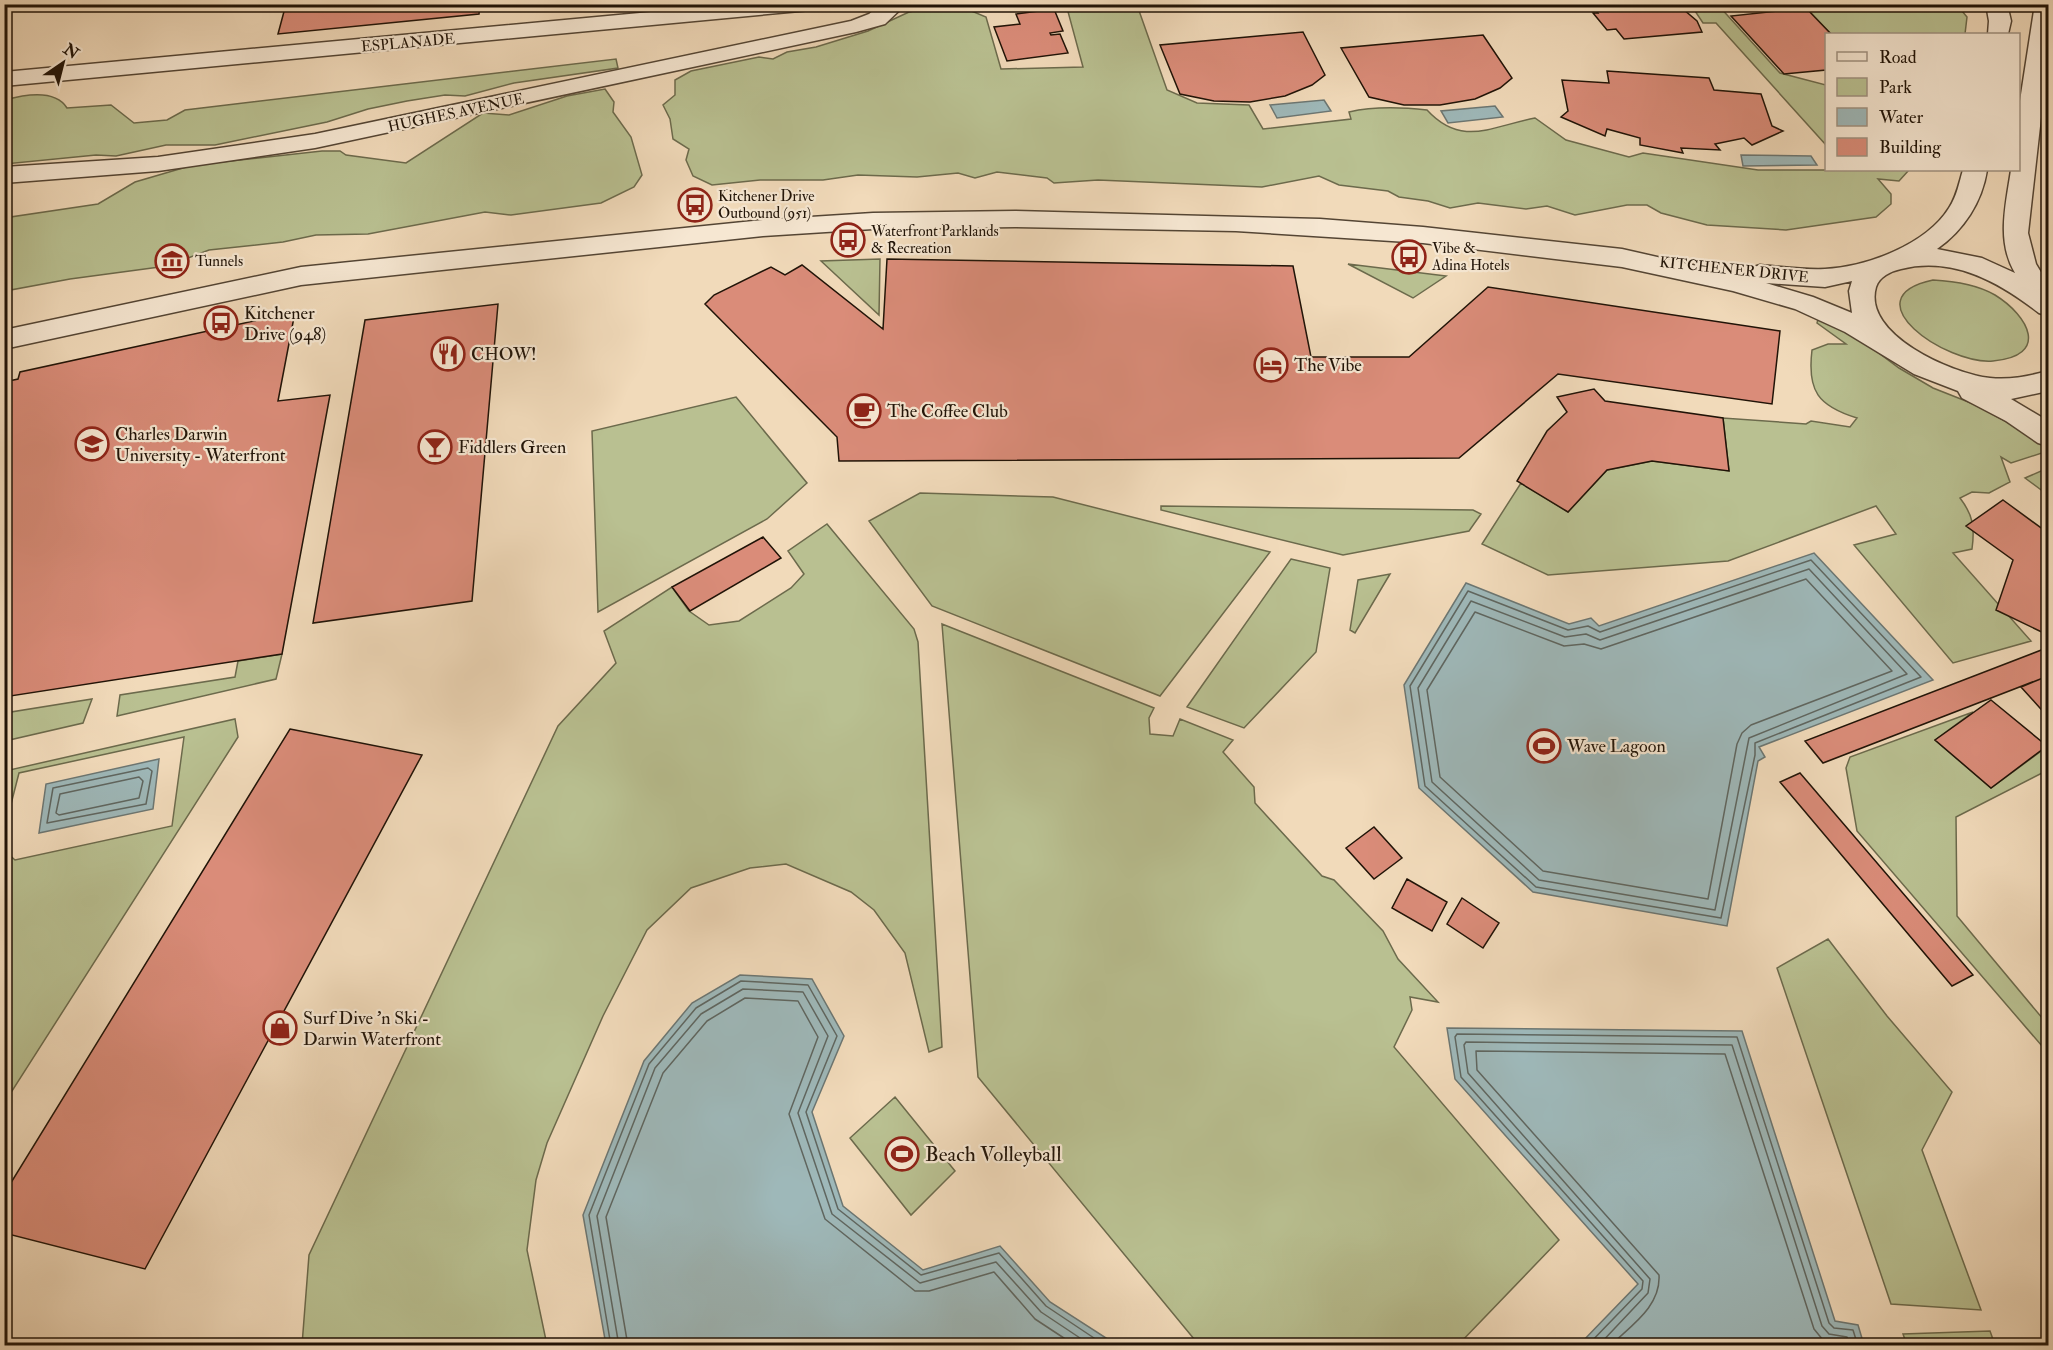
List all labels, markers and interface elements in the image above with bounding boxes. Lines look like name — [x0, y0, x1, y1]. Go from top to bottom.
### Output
street label: ESPLANADE — [360, 29, 456, 57]
north arrow — [33, 33, 93, 93]
legend — [1825, 33, 2020, 171]
text: N — [59, 39, 83, 64]
text: Road — [1879, 46, 1917, 69]
text: Park — [1879, 76, 1912, 99]
street label: HUGHES AVENUE — [386, 89, 526, 137]
text: Water — [1878, 106, 1923, 129]
text: Building — [1879, 136, 1942, 159]
bus stop icon: Kitchener Drive Outbound (951) — [677, 187, 713, 223]
place label: Kitchener Drive Outbound (951) — [718, 187, 814, 223]
bus stop icon: Waterfront Parklands & Recreation — [830, 222, 866, 258]
place label: Waterfront Parklands & Recreation — [870, 222, 999, 258]
bus stop icon: Vibe & Adina Hotels — [1391, 239, 1427, 275]
place label: Vibe & Adina Hotels — [1431, 239, 1509, 275]
museum icon: Tunnels — [154, 243, 190, 279]
place label: Tunnels — [195, 252, 243, 271]
street label: KITCHENER DRIVE — [1658, 253, 1810, 287]
place label: Kitchener Drive (948) — [244, 302, 326, 346]
bus stop icon: Kitchener Drive (948) — [203, 305, 239, 341]
restaurant icon: CHOW! — [430, 336, 466, 372]
place label: CHOW! — [471, 343, 536, 366]
hotel icon: The Vibe — [1253, 347, 1289, 383]
place label: The Vibe — [1294, 354, 1362, 377]
cafe icon: The Coffee Club — [846, 393, 882, 429]
place label: The Coffee Club — [887, 400, 1008, 423]
place label: Charles Darwin University - Waterfront — [115, 423, 286, 467]
school or university icon: Charles Darwin University - Waterfront — [74, 426, 110, 462]
bar icon: Fiddlers Green — [417, 429, 453, 465]
place label: Fiddlers Green — [458, 436, 566, 459]
sports icon: Wave Lagoon — [1526, 728, 1562, 764]
place label: Wave Lagoon — [1566, 735, 1666, 758]
place label: Surf Dive 'n Ski - Darwin Waterfront — [303, 1007, 441, 1051]
shop icon: Surf Dive 'n Ski - Darwin Waterfront — [262, 1010, 298, 1046]
sports icon: Beach Volleyball — [884, 1136, 920, 1172]
place label: Beach Volleyball — [925, 1141, 1062, 1168]

